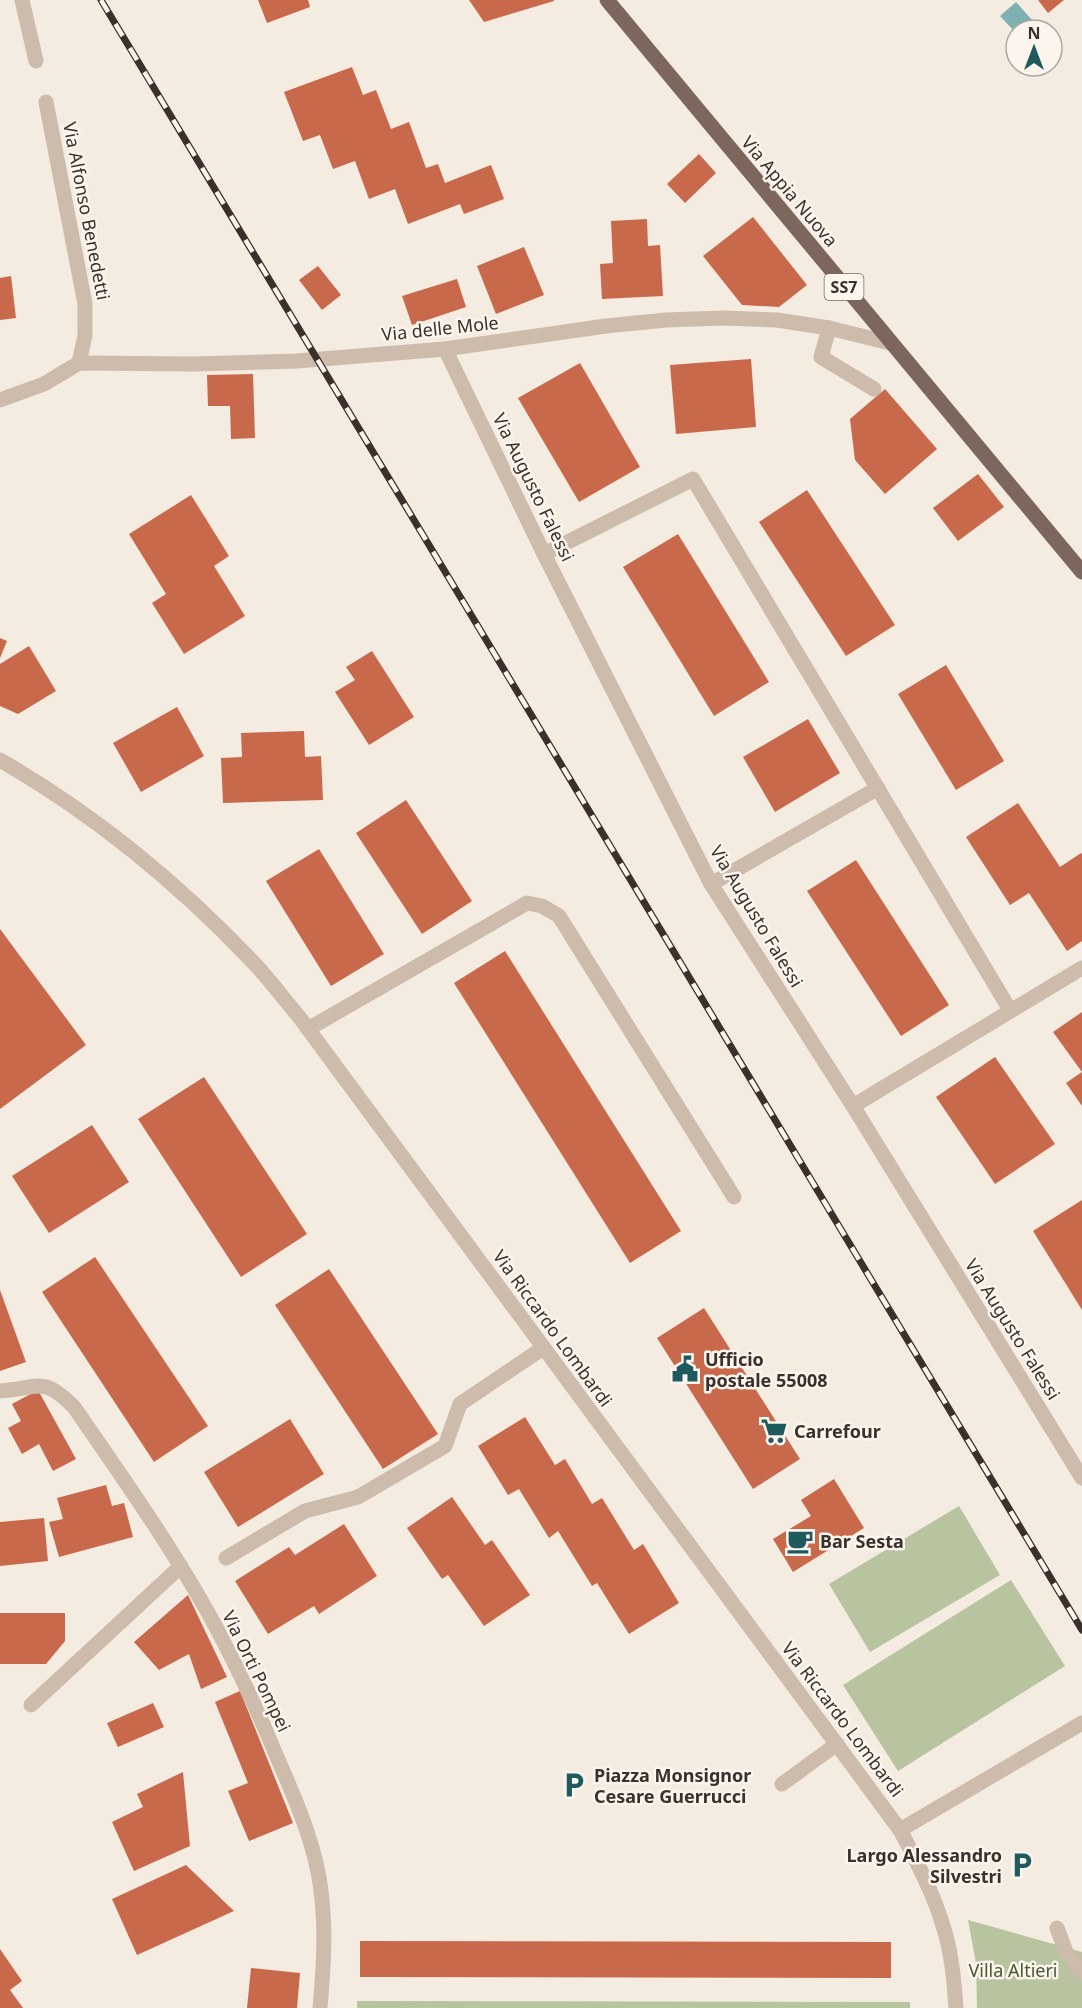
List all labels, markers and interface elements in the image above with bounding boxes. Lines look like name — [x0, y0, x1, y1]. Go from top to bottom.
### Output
north arrow — [1004, 18, 1064, 78]
text: N — [1027, 22, 1041, 44]
street label: Via Alfonso Benedetti — [58, 120, 116, 302]
street label: Via Appia Nuova — [736, 130, 844, 252]
road number: SS7 — [824, 274, 864, 300]
street label: Via delle Mole — [380, 310, 500, 346]
street label: Via Augusto Falessi — [488, 409, 580, 565]
street label: Via Augusto Falessi — [705, 840, 809, 992]
street label: Via Riccardo Lombardi — [488, 1245, 618, 1411]
street label: Via Augusto Falessi — [960, 1254, 1066, 1404]
place label: Ufficio postale 55008 — [705, 1347, 828, 1392]
public building icon: Ufficio postale 55008 — [670, 1354, 700, 1384]
supermarket icon: Carrefour — [759, 1416, 789, 1446]
place label: Carrefour — [794, 1419, 881, 1443]
cafe icon: Bar Sesta — [785, 1526, 815, 1556]
place label: Bar Sesta — [820, 1529, 904, 1553]
street label: Via Orti Pompei — [217, 1606, 297, 1736]
street label: Via Riccardo Lombardi — [777, 1637, 909, 1801]
place label: Piazza Monsignor Cesare Guerrucci — [594, 1763, 751, 1808]
parking icon: Piazza Monsignor Cesare Guerrucci — [559, 1770, 589, 1800]
place label: Largo Alessandro Silvestri — [847, 1843, 1002, 1888]
parking icon: Largo Alessandro Silvestri — [1007, 1850, 1037, 1880]
park label: Villa Altieri — [968, 1958, 1058, 1982]

